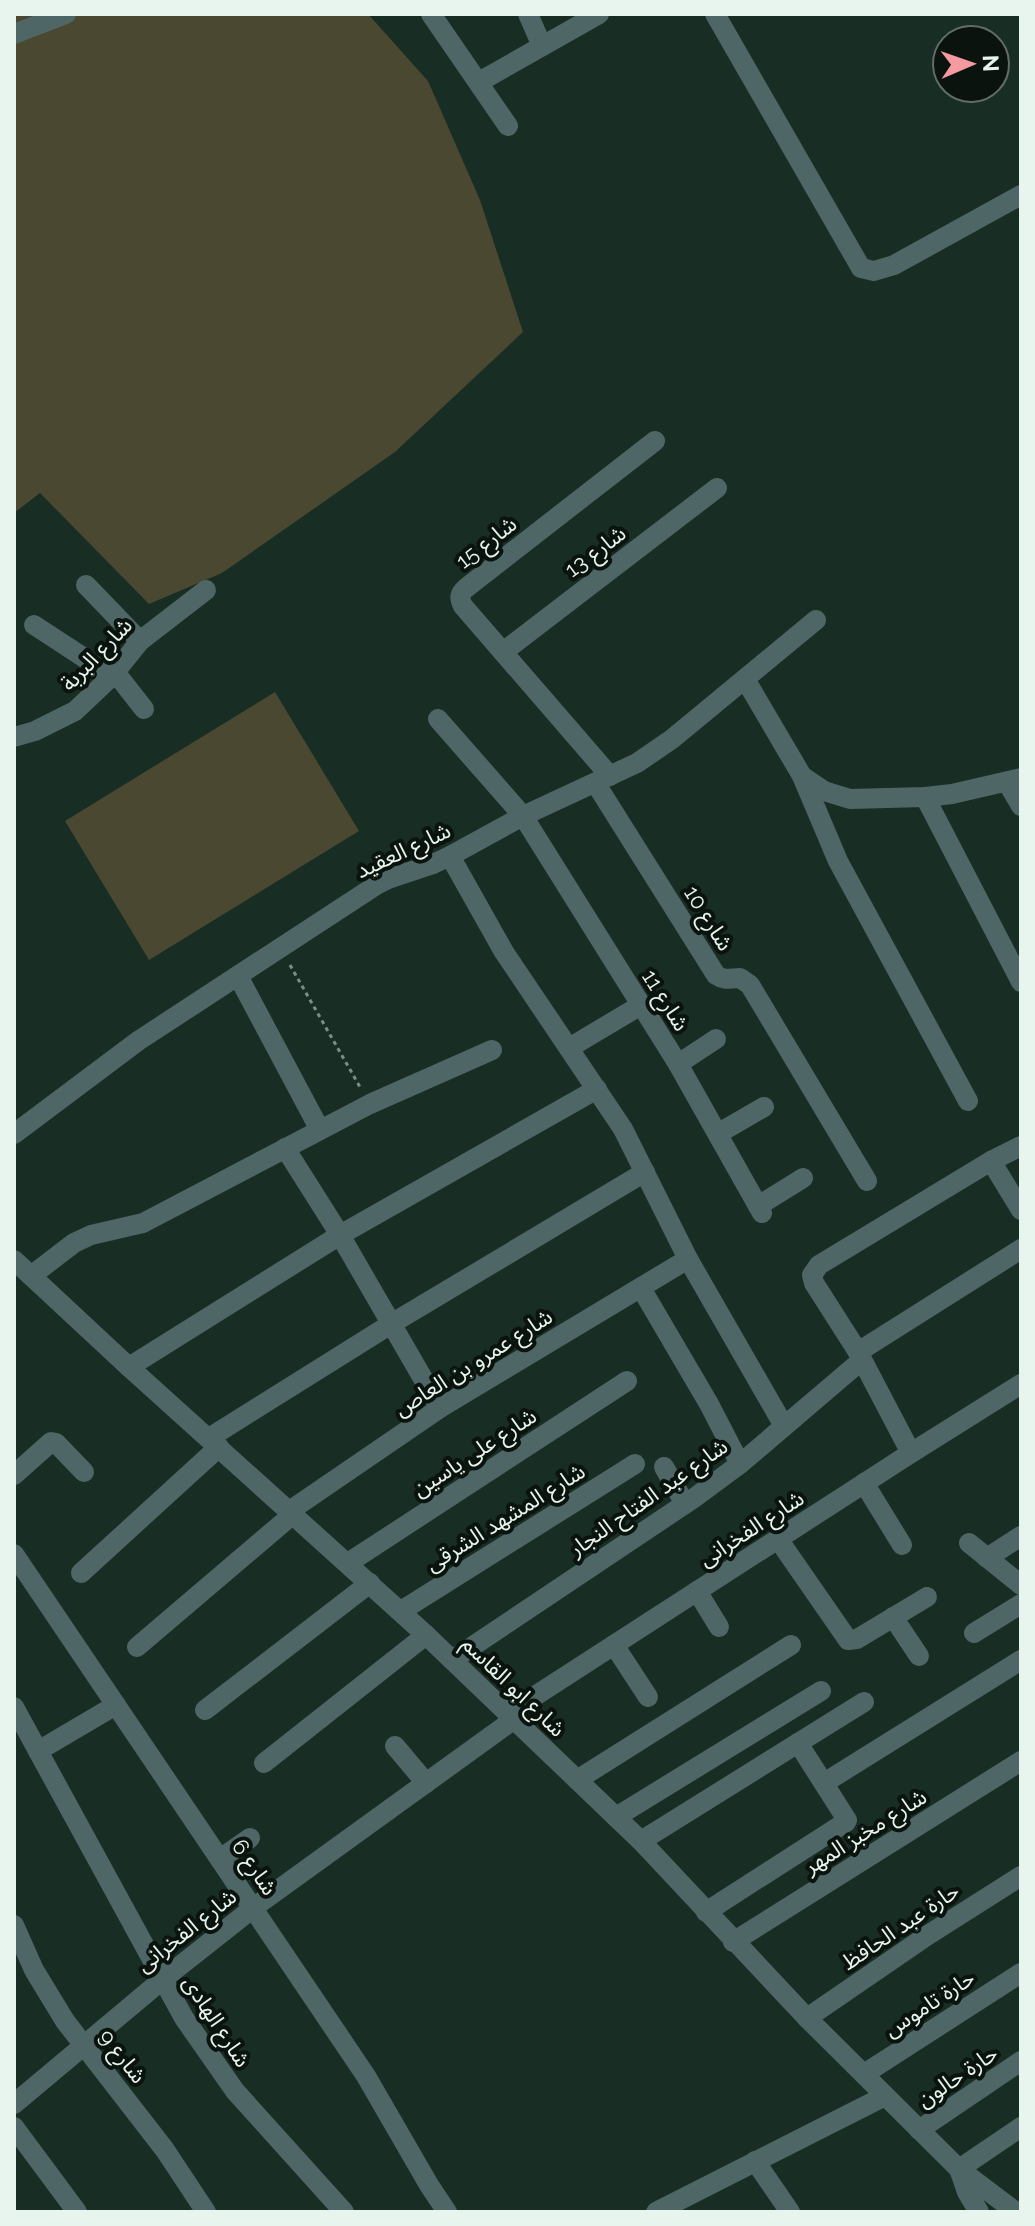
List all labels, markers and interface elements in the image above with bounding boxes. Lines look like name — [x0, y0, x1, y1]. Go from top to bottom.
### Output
north arrow — [931, 24, 1011, 104]
text: N — [978, 54, 1004, 72]
street label: شارع 15 — [450, 510, 524, 577]
street label: شارع 13 — [559, 520, 633, 586]
street label: شارع البربة — [55, 612, 140, 699]
street label: شارع العقيد — [351, 817, 456, 887]
street label: شارع 10 — [676, 881, 739, 957]
street label: شارع 11 — [634, 965, 695, 1038]
street label: شارع عمرو بن العاص — [389, 1303, 559, 1425]
street label: شارع على ياسين — [407, 1402, 543, 1505]
street label: شارع عبد الفتاح النجار — [563, 1433, 735, 1565]
street label: شارع المشهد الشرقى — [420, 1457, 592, 1580]
street label: شارع الفخرانى — [694, 1484, 811, 1575]
street label: شارع ابو القاسم — [454, 1630, 571, 1745]
street label: شارع مخبز المهر — [798, 1783, 933, 1883]
street label: شارع 6 — [224, 1834, 283, 1902]
street label: حارة عبد الحافظ — [836, 1877, 964, 1976]
street label: شارع الفخرانى — [131, 1883, 244, 1980]
street label: حارة تاموس — [879, 1964, 980, 2043]
street label: شارع الهادى — [174, 1970, 256, 2074]
street label: شارع 9 — [91, 2024, 152, 2091]
street label: حارة حالون — [912, 2040, 1003, 2113]

